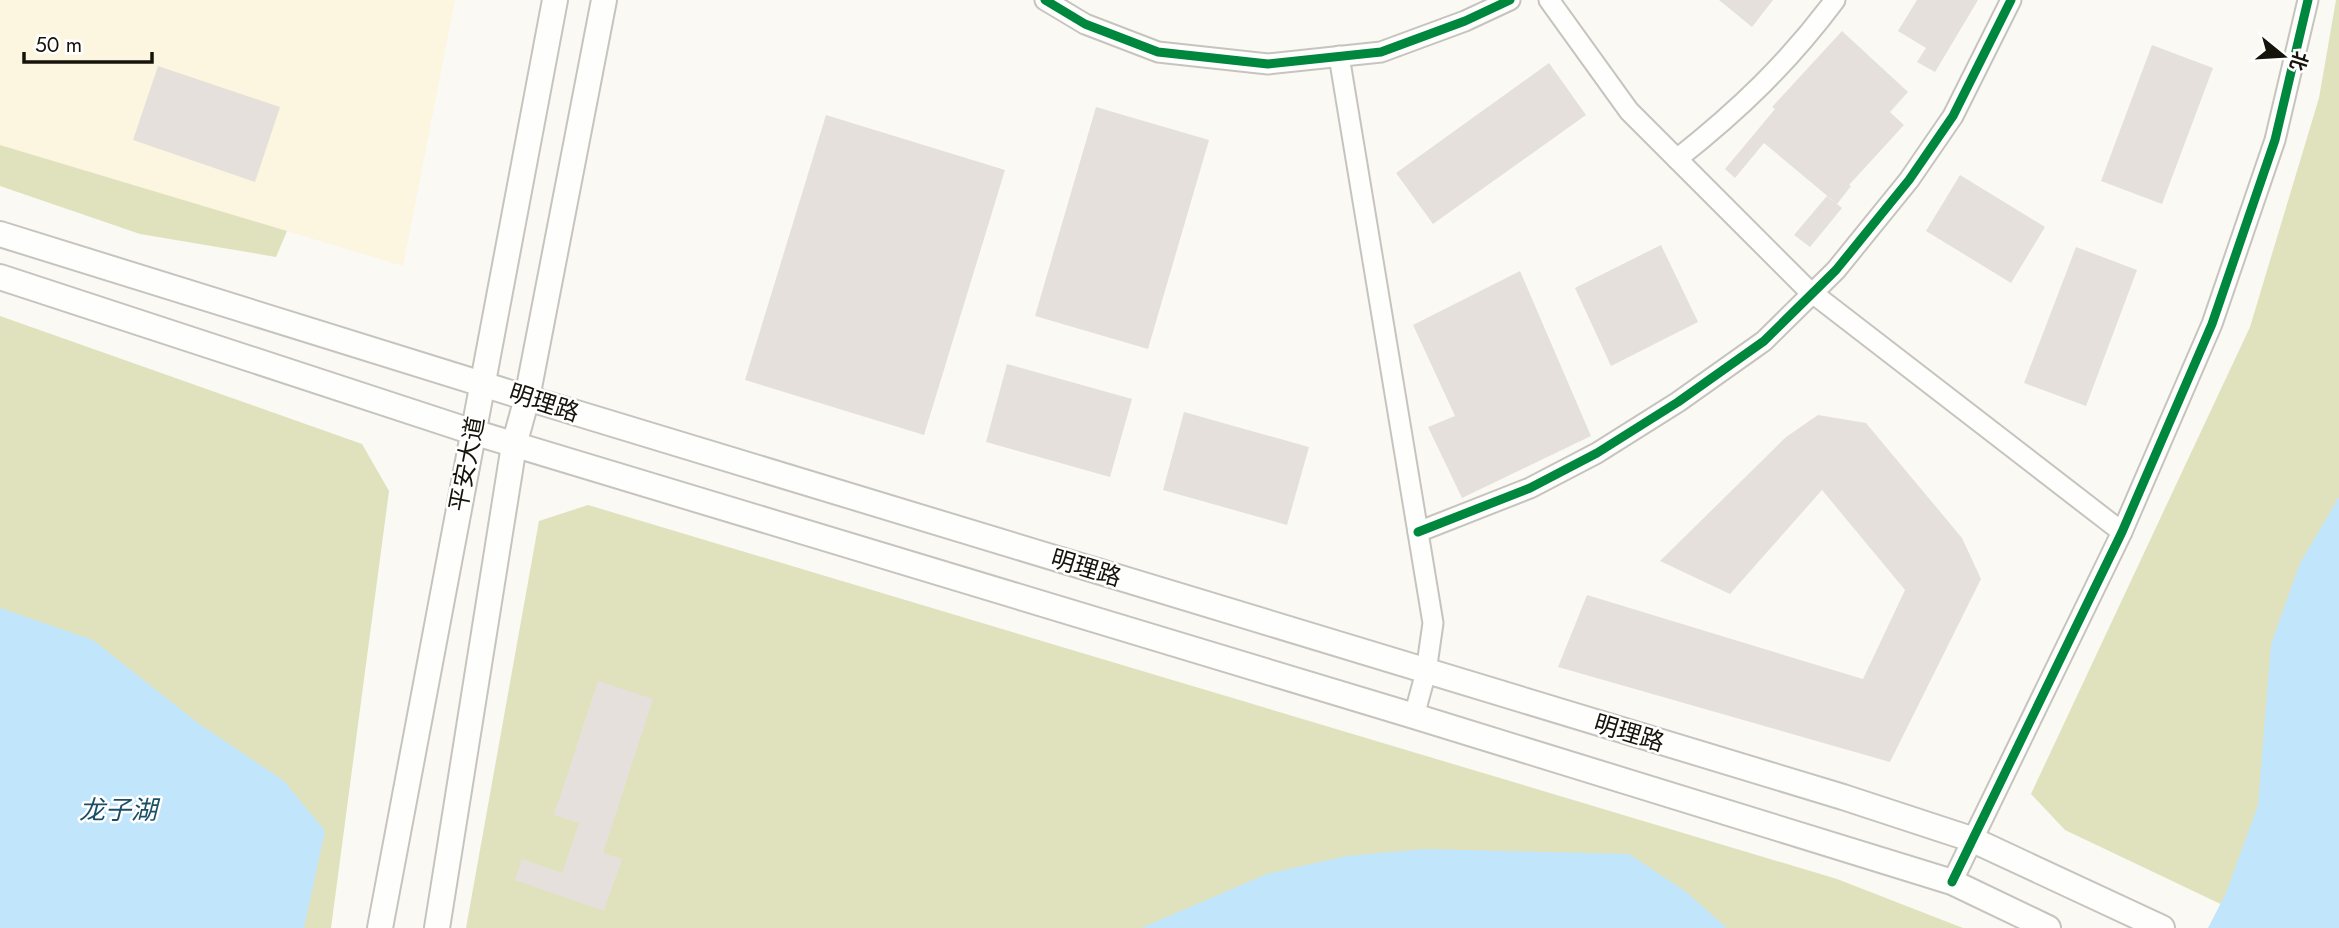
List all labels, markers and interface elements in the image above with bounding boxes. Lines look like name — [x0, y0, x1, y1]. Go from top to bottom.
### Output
scale bar — [24, 21, 152, 65]
north arrow — [2248, 21, 2318, 91]
text: 50 m — [35, 30, 82, 60]
text: 北 — [2283, 48, 2314, 74]
street label: 明理路 — [505, 375, 584, 430]
street label: 平安大道 — [440, 413, 493, 514]
street label: 明理路 — [1047, 540, 1126, 595]
street label: 明理路 — [1590, 705, 1669, 760]
water label: 龙子湖 — [79, 791, 161, 829]

